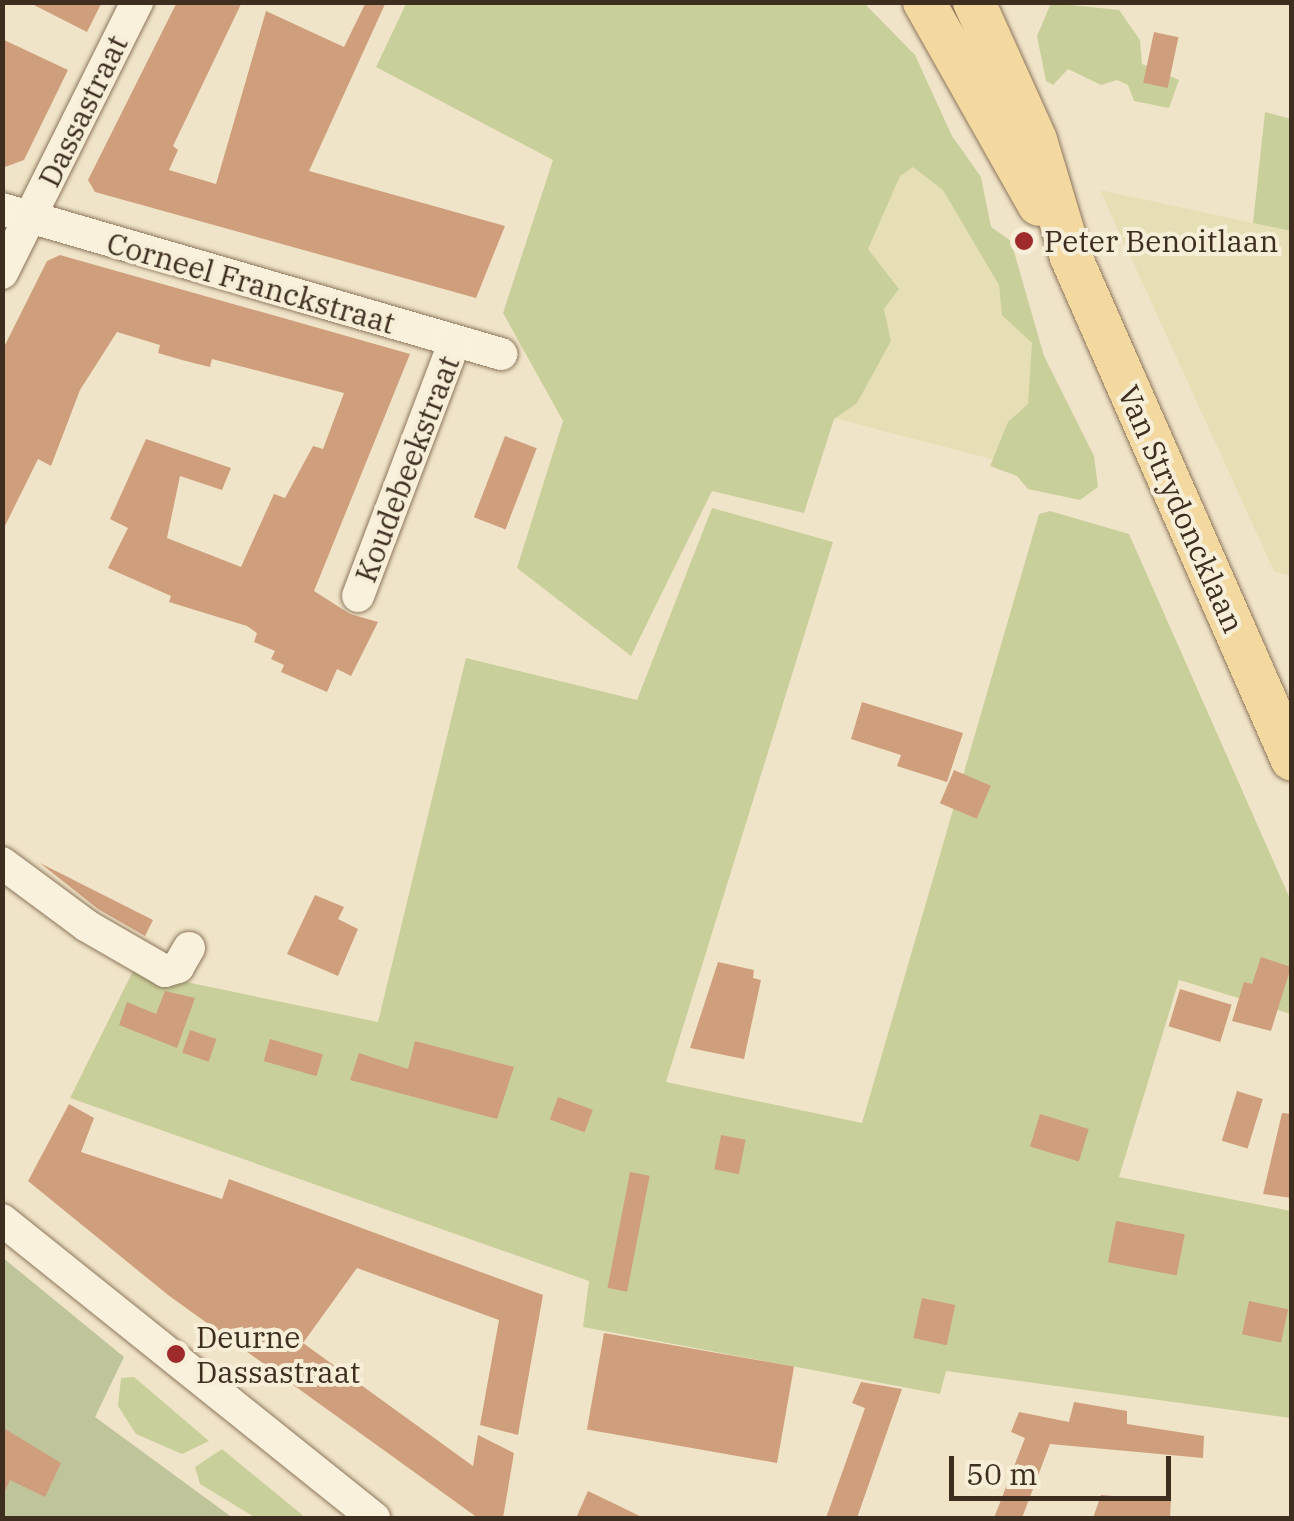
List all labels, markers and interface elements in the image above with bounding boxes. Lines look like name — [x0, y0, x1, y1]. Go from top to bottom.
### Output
street label: Dassastraat — [31, 29, 135, 193]
place label: Peter Benoitlaan — [1044, 223, 1278, 259]
street label: Corneel Franckstraat — [103, 225, 399, 341]
marker: Peter Benoitlaan — [1013, 230, 1035, 252]
street label: Koudebeekstraat — [347, 351, 467, 587]
street label: Van Strydoncklaan — [1110, 380, 1252, 638]
place label: Deurne Dassastraat — [196, 1319, 360, 1390]
marker: Deurne Dassastraat — [165, 1343, 187, 1365]
scale bar — [954, 1436, 1176, 1498]
text: 50 m — [966, 1454, 1038, 1493]

